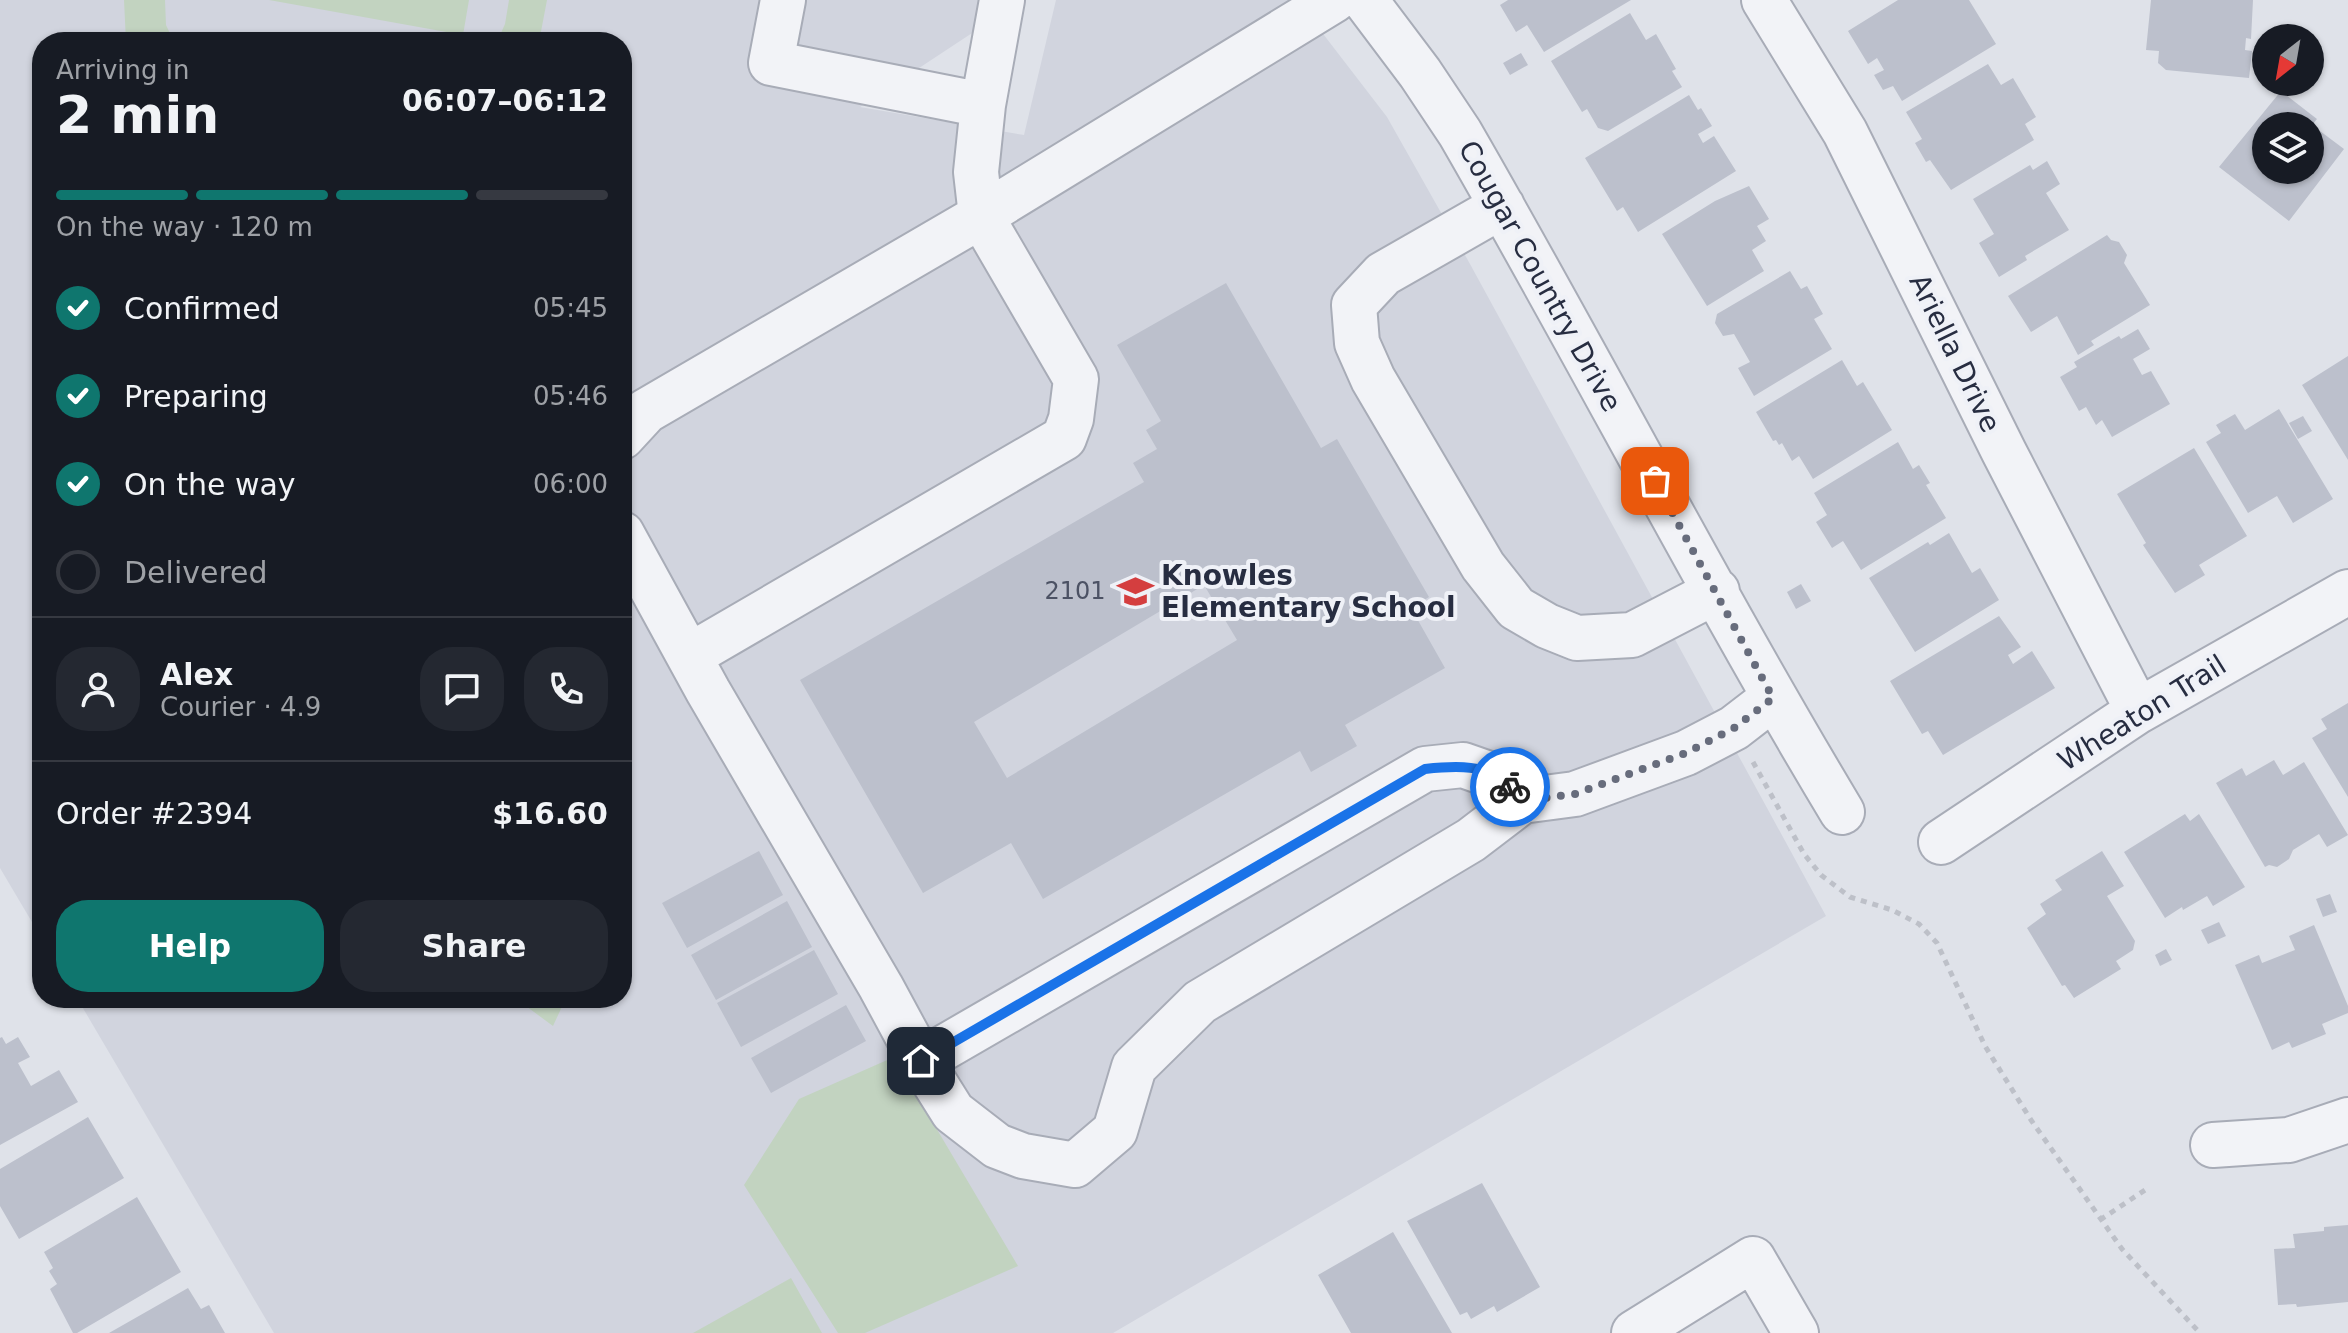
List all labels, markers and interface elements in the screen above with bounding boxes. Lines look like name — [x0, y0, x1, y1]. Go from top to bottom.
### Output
north arrow — [2252, 24, 2324, 96]
map controls — [2252, 24, 2324, 184]
text: Arriving in — [56, 55, 190, 85]
text: 06:07–06:12 — [402, 83, 608, 118]
text: 2 min — [56, 85, 219, 145]
button: layers — [2252, 112, 2324, 184]
street label: Cougar Country Drive — [1452, 135, 1628, 417]
text: On the way · 120 m — [56, 212, 313, 242]
street label: Ariella Drive — [1902, 268, 2008, 438]
icon: check — [56, 286, 100, 330]
text: Confirmed — [124, 291, 280, 326]
text: 05:45 — [533, 293, 608, 323]
icon: check — [56, 374, 100, 418]
text: Preparing — [124, 379, 268, 414]
text: 05:46 — [533, 381, 608, 411]
pin — [1621, 447, 1689, 515]
icon: bag — [1633, 459, 1677, 503]
icon: check — [56, 462, 100, 506]
text: On the way — [124, 467, 296, 502]
text: 06:00 — [533, 469, 608, 499]
text: Delivered — [124, 555, 268, 590]
place label: Knowles Elementary School — [1161, 559, 1456, 624]
school or university icon: Knowles Elementary School — [1116, 572, 1154, 610]
house number: 2101 — [1044, 577, 1106, 605]
button: person — [56, 647, 140, 731]
button: chat — [420, 647, 504, 731]
button: phone — [524, 647, 608, 731]
street label: Wheaton Trail — [2052, 648, 2232, 778]
text: Alex — [160, 657, 233, 692]
text: Courier · 4.9 — [160, 692, 321, 722]
courier — [1470, 747, 1550, 827]
icon: bike — [1488, 765, 1532, 809]
text: Order #2394 — [56, 796, 252, 831]
text: $16.60 — [492, 796, 608, 831]
button: Help — [56, 900, 324, 992]
button: Share — [340, 900, 608, 992]
pin — [887, 1027, 955, 1095]
icon: home — [899, 1039, 943, 1083]

